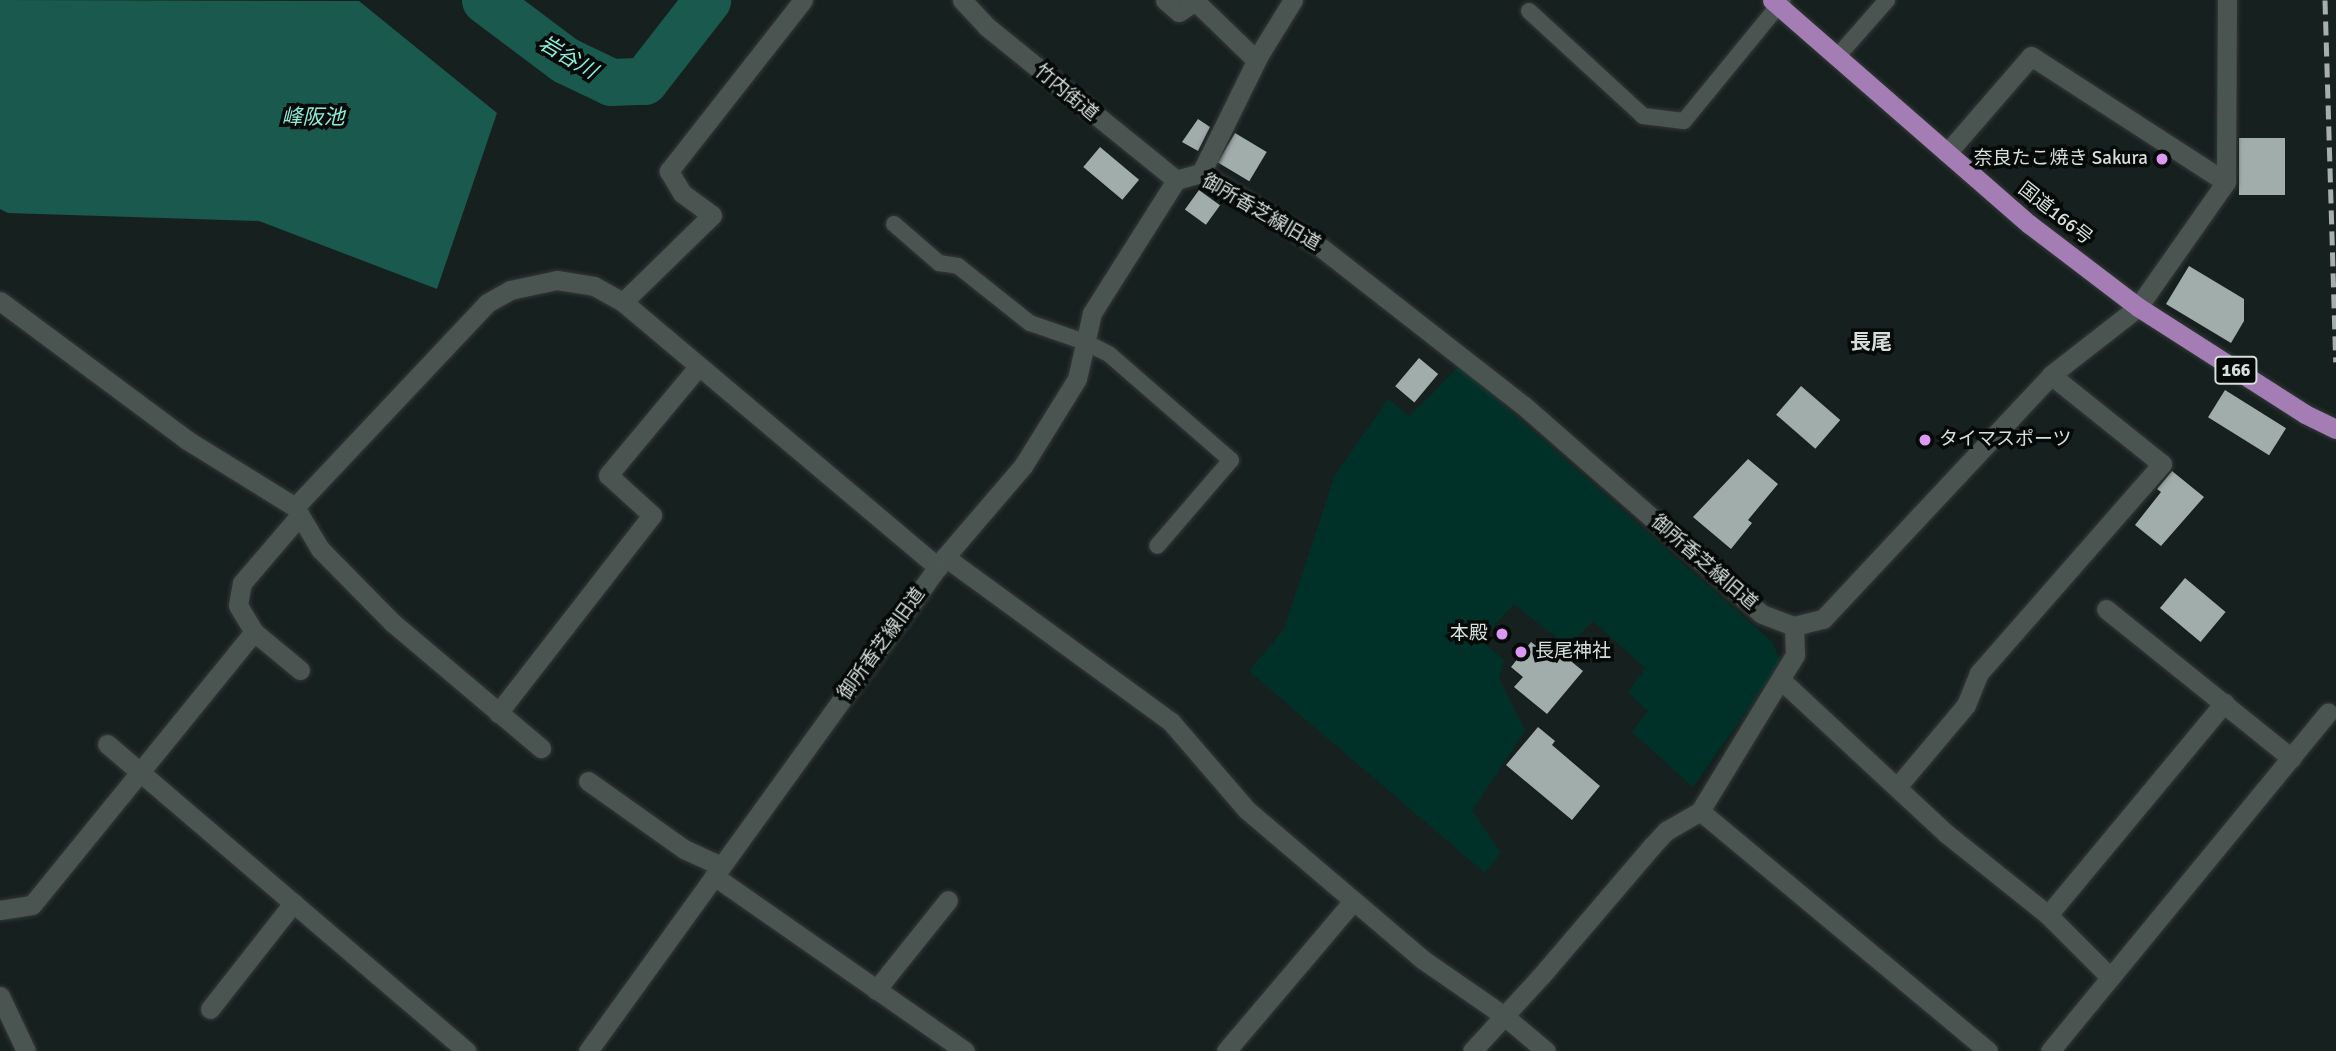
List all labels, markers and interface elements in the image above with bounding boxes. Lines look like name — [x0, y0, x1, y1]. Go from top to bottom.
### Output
water label: 岩谷川 — [535, 30, 601, 84]
street label: 竹内街道 — [1030, 60, 1102, 126]
water label: 峰阪池 — [282, 104, 344, 130]
place label: 奈良たこ焼き Sakura — [1974, 148, 2148, 170]
marker: 奈良たこ焼き Sakura — [2154, 151, 2170, 167]
street label: 御所香芝線旧道 — [1198, 170, 1324, 256]
street label: 国道166号 — [2013, 178, 2097, 250]
district label: 長尾 — [1850, 329, 1892, 355]
road number: 166 — [2213, 356, 2259, 384]
place label: タイマスポーツ — [1939, 429, 2072, 451]
marker: タイマスポーツ — [1917, 432, 1933, 448]
street label: 御所香芝線旧道 — [1646, 511, 1762, 615]
street label: 御所香芝線旧道 — [834, 583, 930, 705]
place label: 本殿 — [1450, 623, 1488, 645]
marker: 本殿 — [1494, 626, 1510, 642]
place label: 長尾神社 — [1535, 641, 1611, 663]
marker: 長尾神社 — [1513, 644, 1529, 660]

